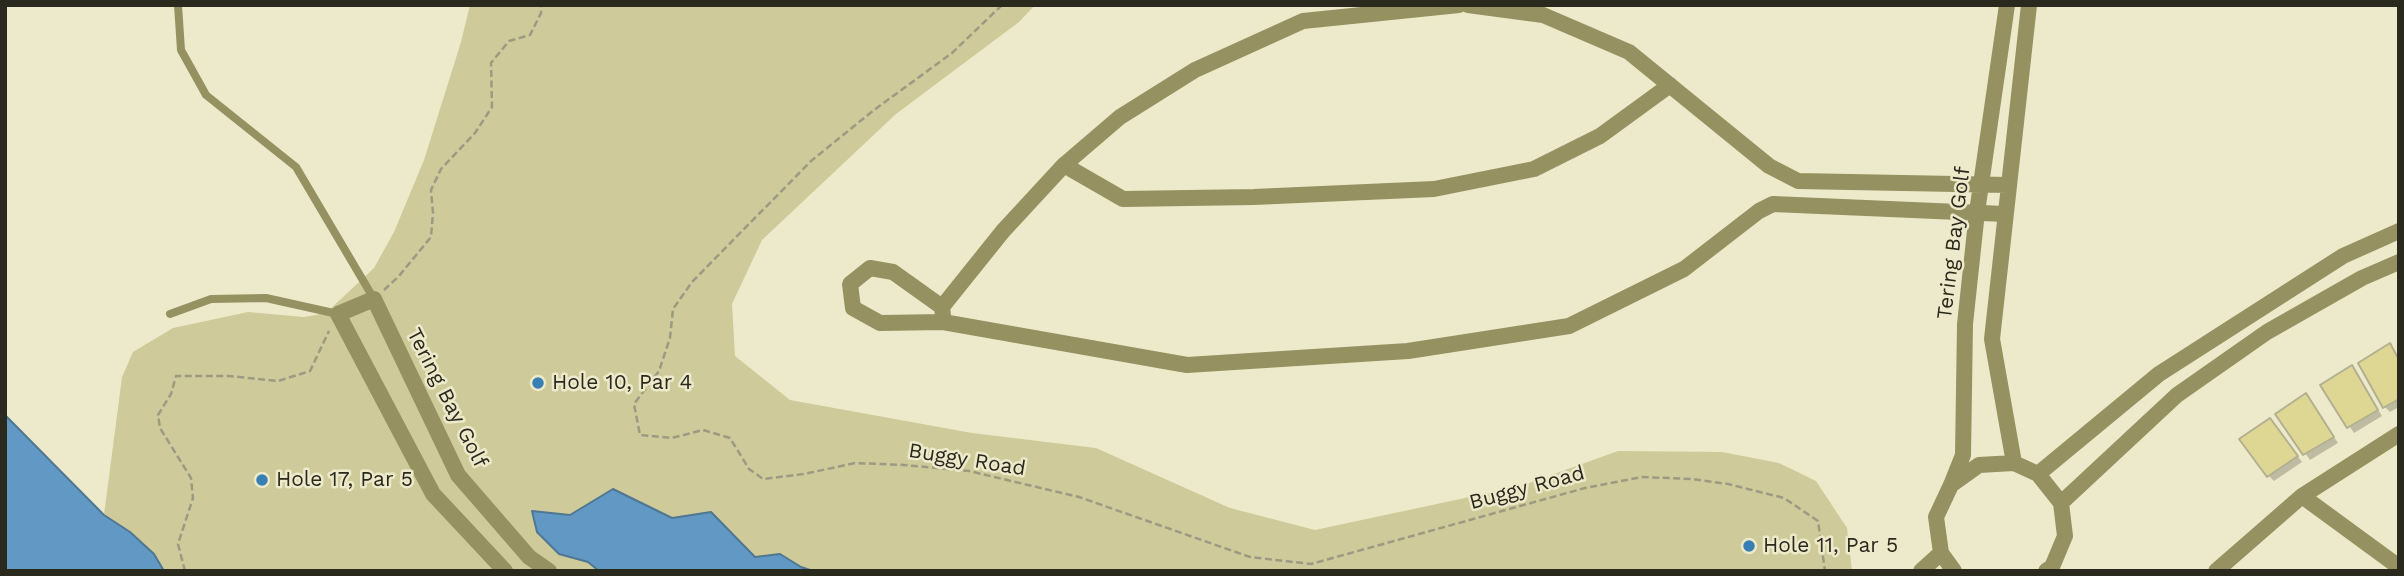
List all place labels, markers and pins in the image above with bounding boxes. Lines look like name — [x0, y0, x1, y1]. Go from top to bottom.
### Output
place label: Hole 10, Par 4 — [552, 370, 692, 396]
marker: Hole 10, Par 4 — [530, 375, 546, 391]
place label: Hole 17, Par 5 — [276, 467, 413, 493]
marker: Hole 17, Par 5 — [254, 472, 270, 488]
place label: Hole 11, Par 5 — [1763, 533, 1898, 559]
marker: Hole 11, Par 5 — [1741, 538, 1757, 554]

